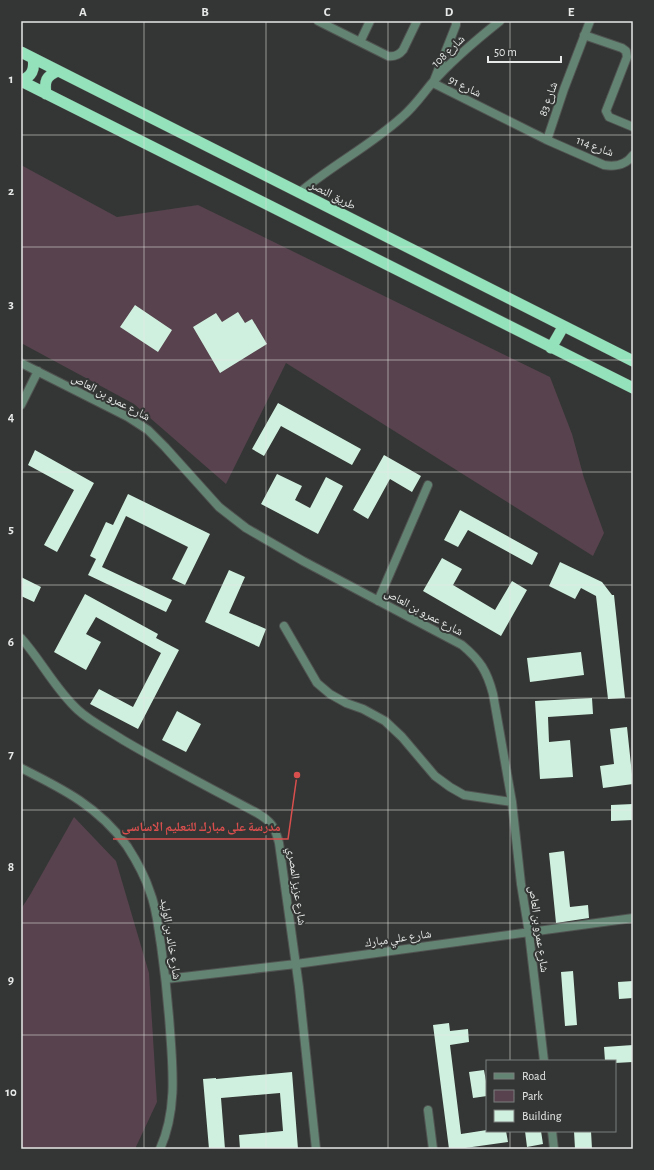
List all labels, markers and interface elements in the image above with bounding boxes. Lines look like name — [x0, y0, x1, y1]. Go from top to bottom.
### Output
text: A — [79, 6, 87, 19]
text: B — [201, 6, 209, 19]
text: C — [324, 6, 331, 19]
text: D — [445, 6, 454, 19]
text: E — [568, 6, 575, 19]
street label: شارع 108 — [429, 32, 468, 71]
scale bar — [488, 38, 561, 64]
text: 50 m — [494, 46, 517, 58]
text: 1 — [9, 73, 13, 86]
street label: شارع 91 — [446, 73, 483, 101]
street label: شارع 83 — [537, 80, 561, 118]
street label: شارع 114 — [574, 134, 615, 160]
street label: طريق النصر — [307, 178, 358, 213]
text: 2 — [8, 185, 14, 198]
text: 3 — [8, 298, 14, 311]
street label: شارع عمرو بن العاص — [69, 371, 152, 425]
text: 4 — [8, 411, 15, 424]
text: 5 — [8, 523, 14, 536]
street label: شارع عمرو بن العاص — [382, 586, 465, 640]
text: 6 — [8, 636, 14, 649]
text: 7 — [8, 748, 14, 761]
callout: مدرسة على مبارك للتعليم الاساسى — [113, 814, 288, 839]
text: مدرسة على مبارك للتعليم الاساسى — [121, 821, 281, 836]
street label: شارع عزيز المصري — [282, 846, 308, 926]
text: 8 — [8, 861, 14, 874]
street label: شارع عمرو بن العاص — [525, 885, 551, 973]
street label: شارع خالد بن الوليد — [157, 898, 183, 981]
street label: شارع علي مبارك — [364, 927, 433, 953]
text: 9 — [8, 974, 14, 987]
legend — [486, 1060, 616, 1132]
text: Road — [522, 1070, 546, 1082]
text: 10 — [5, 1086, 17, 1099]
text: Park — [522, 1090, 543, 1102]
text: Building — [522, 1110, 562, 1122]

